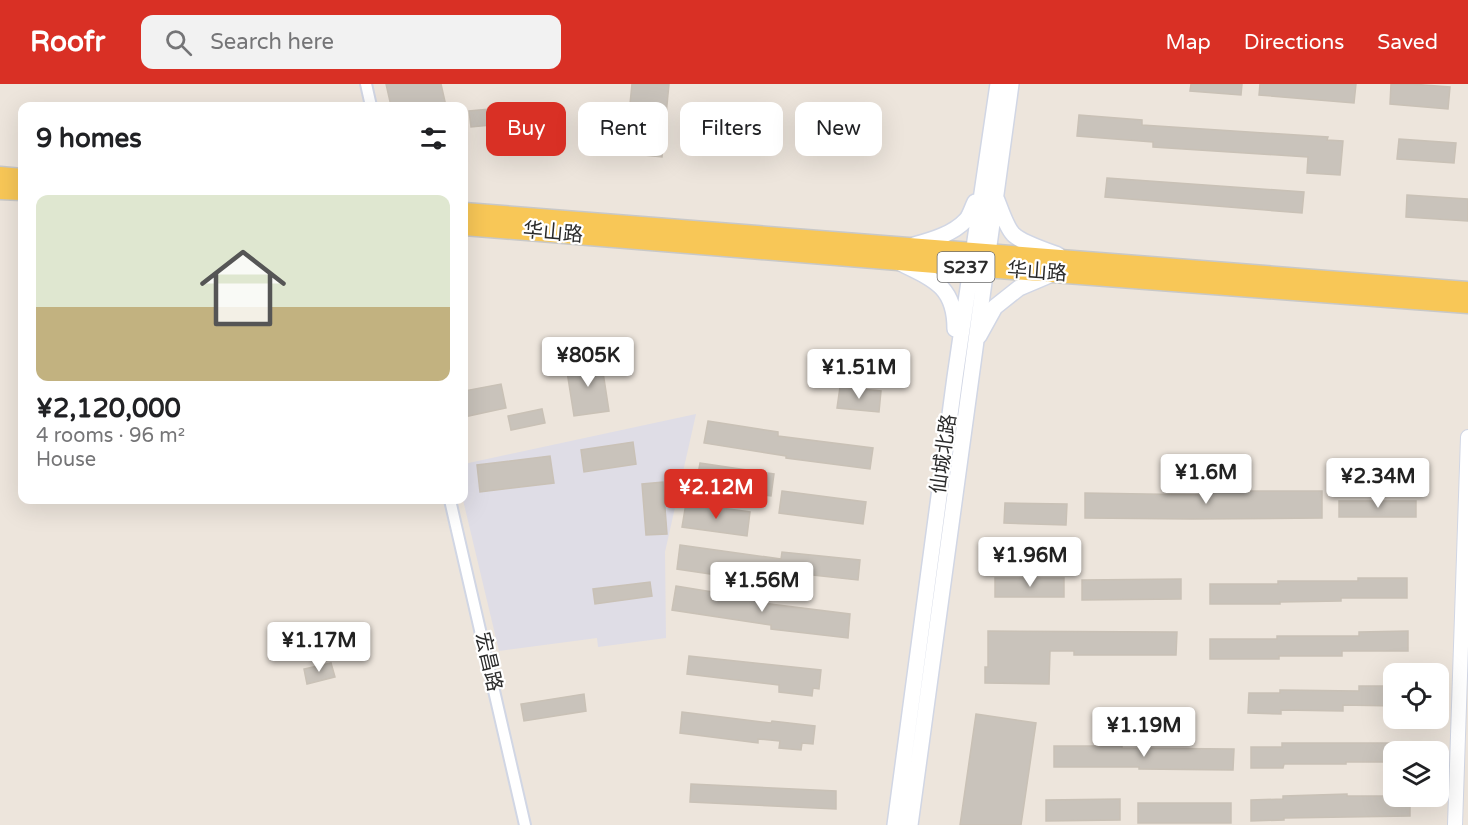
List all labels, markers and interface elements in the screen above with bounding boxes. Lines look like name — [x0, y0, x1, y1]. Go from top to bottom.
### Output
search box — [141, 15, 561, 69]
text: Roofr — [30, 25, 105, 59]
icon: search — [162, 26, 195, 59]
text: Search here — [210, 29, 334, 55]
text: Map — [1165, 30, 1211, 55]
text: Directions — [1244, 30, 1344, 55]
text: Saved — [1377, 30, 1438, 55]
chip: Buy — [486, 102, 566, 156]
chip: Rent — [578, 102, 668, 156]
chip: Filters — [680, 102, 783, 156]
chip: New — [795, 102, 882, 156]
icon: filters — [417, 122, 450, 155]
text: 9 homes — [36, 123, 142, 154]
street label: 华山路 — [522, 218, 584, 248]
icon: home — [189, 234, 297, 342]
road number: S237 — [938, 252, 994, 282]
street label: 华山路 — [1006, 258, 1068, 286]
pin: ¥805K — [546, 337, 630, 388]
text: ¥805K — [556, 344, 620, 368]
pin: ¥1.51M — [810, 349, 908, 400]
text: ¥1.51M — [821, 356, 897, 380]
text: ¥2,120,000 — [36, 393, 181, 424]
street label: 仙城北路 — [927, 413, 961, 495]
text: 4 rooms · 96 m² — [36, 424, 185, 448]
text: House — [36, 448, 96, 472]
pin: ¥1.6M — [1164, 454, 1248, 505]
pin: ¥2.34M — [1329, 458, 1427, 509]
text: ¥1.6M — [1175, 461, 1237, 485]
text: ¥2.34M — [1340, 465, 1416, 489]
pin: ¥2.12M — [667, 469, 765, 520]
text: ¥2.12M — [678, 476, 754, 500]
pin: ¥1.96M — [981, 537, 1079, 588]
text: ¥1.96M — [992, 544, 1068, 568]
pin: ¥1.56M — [713, 562, 811, 613]
text: ¥1.56M — [724, 569, 800, 593]
pin: ¥1.17M — [270, 622, 368, 673]
text: ¥1.17M — [281, 629, 357, 653]
street label: 宏昌路 — [470, 630, 506, 694]
map controls — [1383, 663, 1449, 807]
button: locate — [1383, 663, 1449, 729]
pin: ¥1.19M — [1095, 707, 1193, 758]
text: ¥1.19M — [1106, 714, 1182, 738]
button: layers — [1383, 741, 1449, 807]

